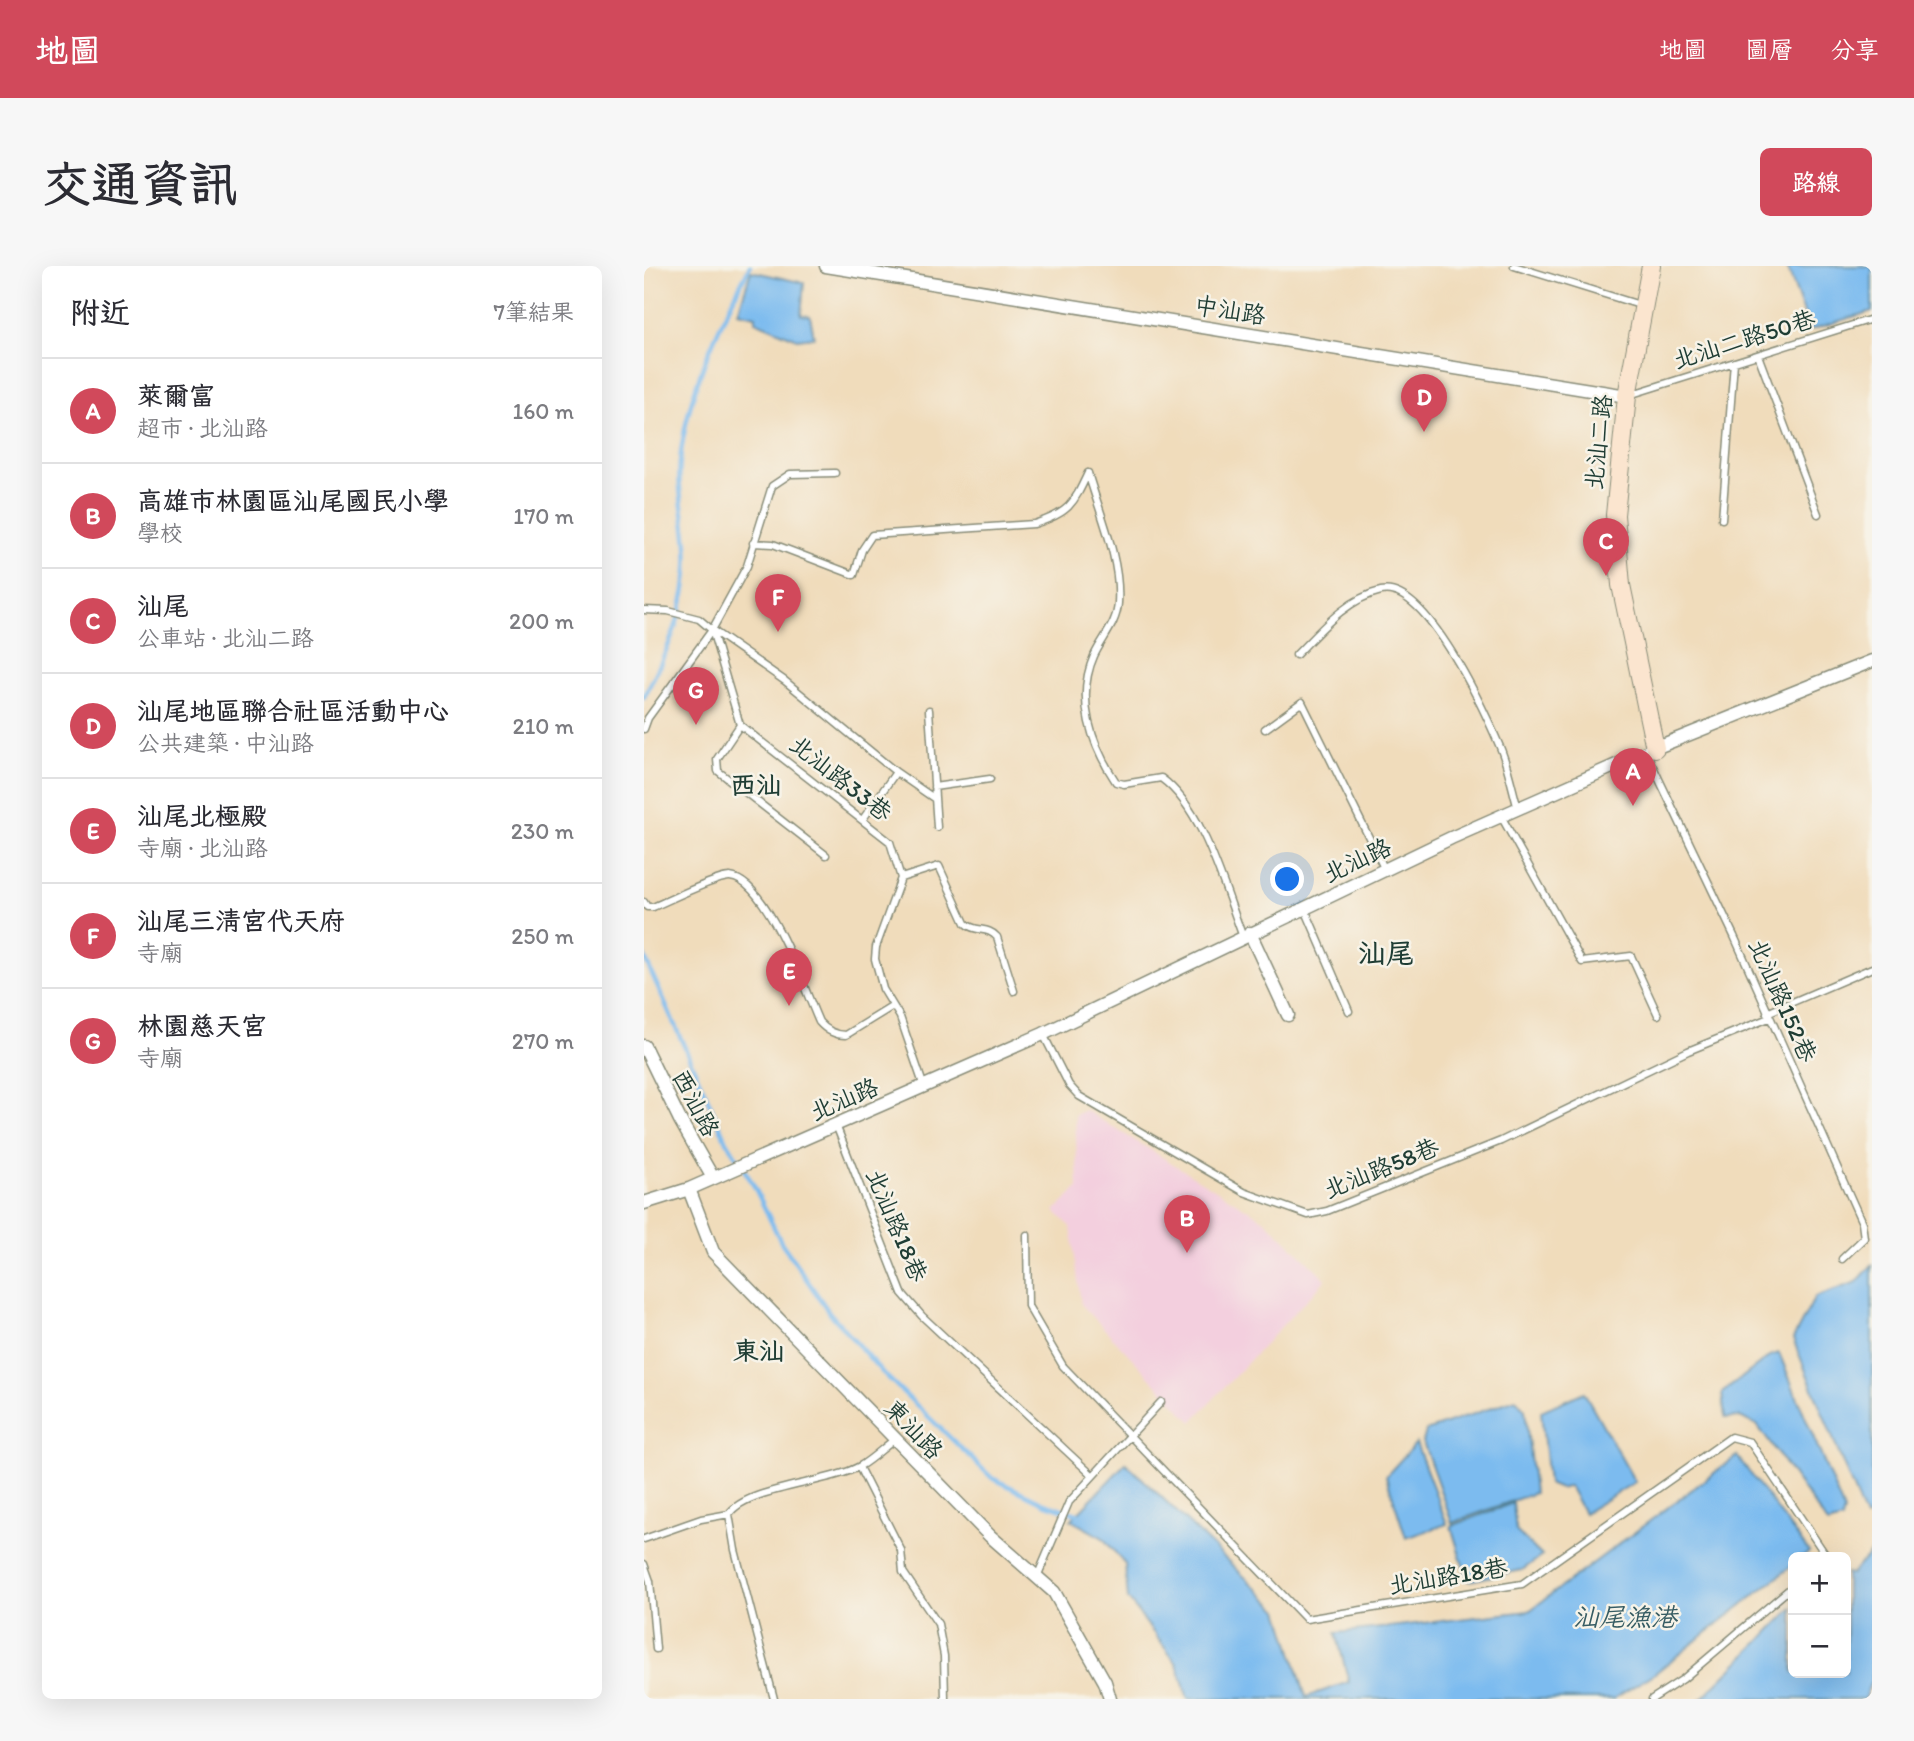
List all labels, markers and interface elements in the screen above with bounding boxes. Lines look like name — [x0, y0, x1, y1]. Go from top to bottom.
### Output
text: 地圖 — [35, 31, 101, 70]
text: 地圖 — [1659, 35, 1707, 64]
text: 圖層 — [1745, 35, 1793, 64]
text: 分享 — [1831, 35, 1879, 64]
button: 路線 — [1760, 148, 1872, 216]
text: 交通資訊 — [42, 154, 238, 213]
street label: 中汕路 — [1192, 290, 1268, 330]
text: 附近 — [70, 294, 130, 331]
text: 7筆結果 — [494, 298, 574, 326]
street label: 北汕二路50巷 — [1669, 304, 1819, 374]
pin: D — [1401, 374, 1447, 432]
text: 萊爾富 — [137, 380, 215, 412]
street label: 北汕二路 — [1579, 393, 1617, 491]
text: A — [86, 397, 100, 425]
text: 160 m — [512, 397, 574, 425]
text: 超市 · 北汕路 — [137, 414, 268, 442]
text: 高雄市林園區汕尾國民小學 — [137, 485, 449, 517]
text: B — [86, 502, 100, 530]
text: 170 m — [513, 502, 574, 530]
pin: C — [1583, 518, 1629, 576]
text: 學校 — [137, 519, 183, 547]
pin: F — [755, 574, 801, 632]
text: 汕尾 — [137, 590, 189, 622]
text: C — [86, 607, 100, 635]
text: 200 m — [509, 607, 574, 635]
text: 公車站 · 北汕二路 — [137, 624, 314, 652]
pin: G — [673, 667, 719, 725]
text: 汕尾地區聯合社區活動中心 — [137, 695, 449, 727]
text: D — [85, 712, 101, 740]
text: 210 m — [513, 712, 574, 740]
text: 公共建築 · 中汕路 — [137, 729, 314, 757]
street label: 北汕路33巷 — [784, 729, 898, 827]
pin: A — [1610, 748, 1656, 806]
district label: 西汕 — [730, 769, 782, 801]
text: 汕尾北極殿 — [137, 800, 267, 832]
text: E — [87, 817, 99, 845]
text: 230 m — [511, 817, 574, 845]
street label: 北汕路 — [1318, 832, 1396, 888]
text: 寺廟 · 北汕路 — [137, 834, 268, 862]
your location — [1270, 862, 1304, 896]
text: 汕尾三清宮代天府 — [137, 905, 345, 937]
text: F — [87, 922, 99, 950]
text: 250 m — [511, 922, 574, 950]
street label: 北汕路152巷 — [1743, 934, 1823, 1066]
district label: 汕尾 — [1358, 936, 1414, 970]
text: 寺廟 — [137, 939, 183, 967]
pin: E — [766, 948, 812, 1006]
text: 林園慈天宮 — [137, 1010, 267, 1042]
text: G — [85, 1027, 101, 1055]
text: 270 m — [512, 1027, 574, 1055]
text: 寺廟 — [137, 1044, 183, 1072]
street label: 西汕路 — [666, 1064, 726, 1142]
street label: 北汕路 — [805, 1072, 883, 1126]
street label: 北汕路58巷 — [1319, 1132, 1443, 1204]
street label: 北汕路18巷 — [860, 1164, 934, 1286]
pin: B — [1164, 1195, 1210, 1253]
district label: 東汕 — [733, 1335, 785, 1367]
street label: 東汕路 — [879, 1393, 949, 1465]
street label: 北汕路18巷 — [1386, 1552, 1510, 1600]
map controls — [1788, 1552, 1851, 1678]
button: + — [1788, 1552, 1851, 1615]
water label: 汕尾漁港 — [1573, 1601, 1680, 1633]
button: − — [1788, 1615, 1851, 1678]

